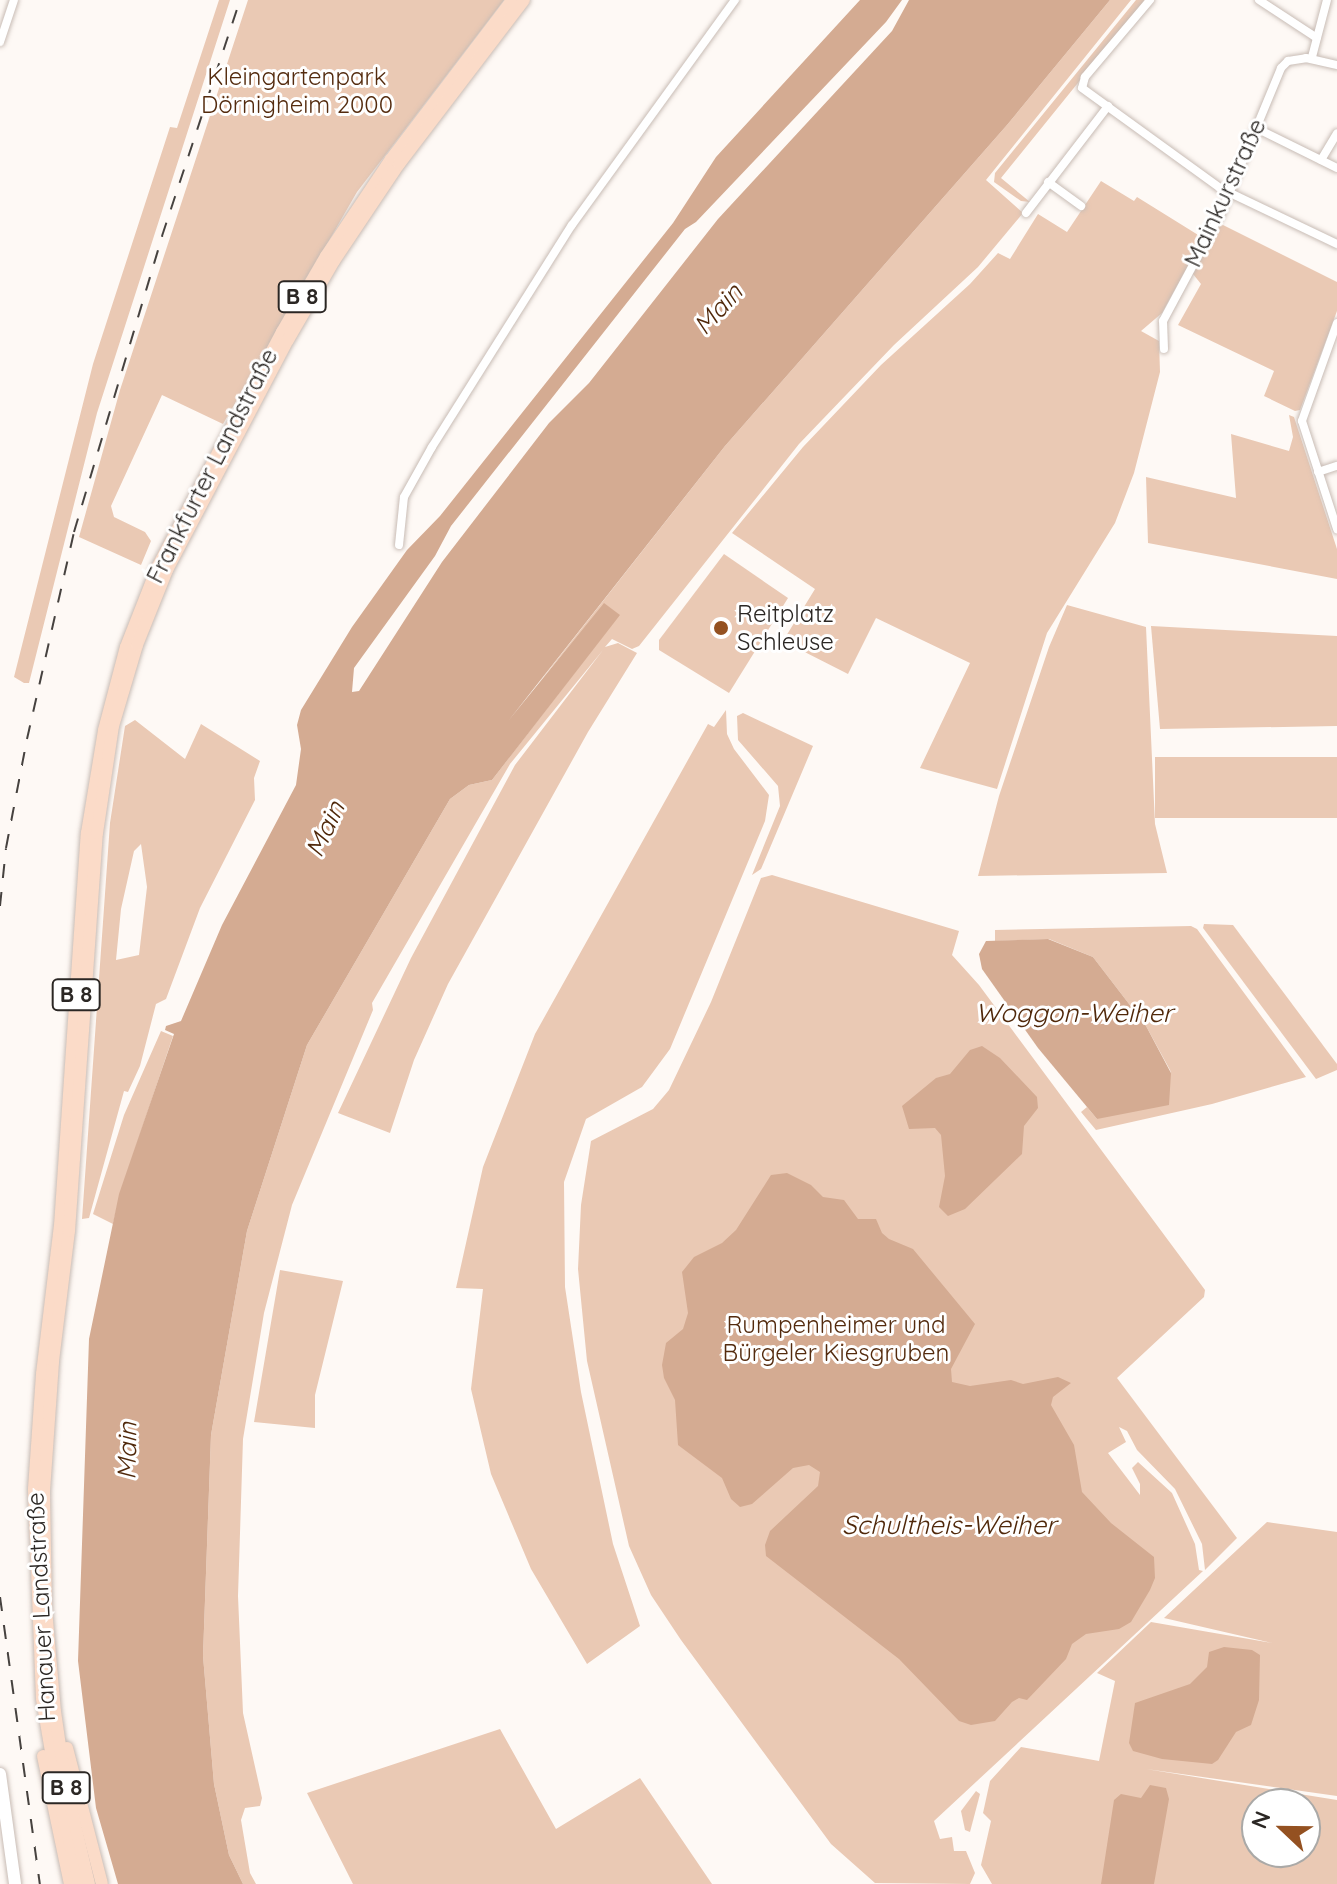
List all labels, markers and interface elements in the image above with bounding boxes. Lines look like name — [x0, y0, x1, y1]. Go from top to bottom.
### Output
park label: Kleingartenpark Dörnigheim 2000 — [201, 63, 393, 119]
street label: Mainkurstraße — [1178, 114, 1272, 272]
water label: Main — [687, 277, 749, 341]
road number: B 8 — [276, 279, 328, 315]
street label: Frankfurter Landstraße — [140, 344, 284, 588]
place label: Reitplatz Schleuse — [737, 600, 834, 656]
marker: Reitplatz Schleuse — [712, 619, 730, 637]
water label: Main — [299, 796, 351, 862]
road number: B 8 — [50, 977, 102, 1013]
water label: Woggon-Weiher — [975, 997, 1173, 1029]
park label: Rumpenheimer und Bürgeler Kiesgruben — [723, 1311, 949, 1367]
water label: Main — [111, 1422, 143, 1480]
street label: Hanauer Landstraße — [21, 1492, 61, 1722]
water label: Schultheis-Weiher — [842, 1509, 1056, 1541]
road number: B 8 — [40, 1770, 92, 1806]
north arrow — [1241, 1788, 1321, 1868]
text: N — [1245, 1807, 1277, 1833]

